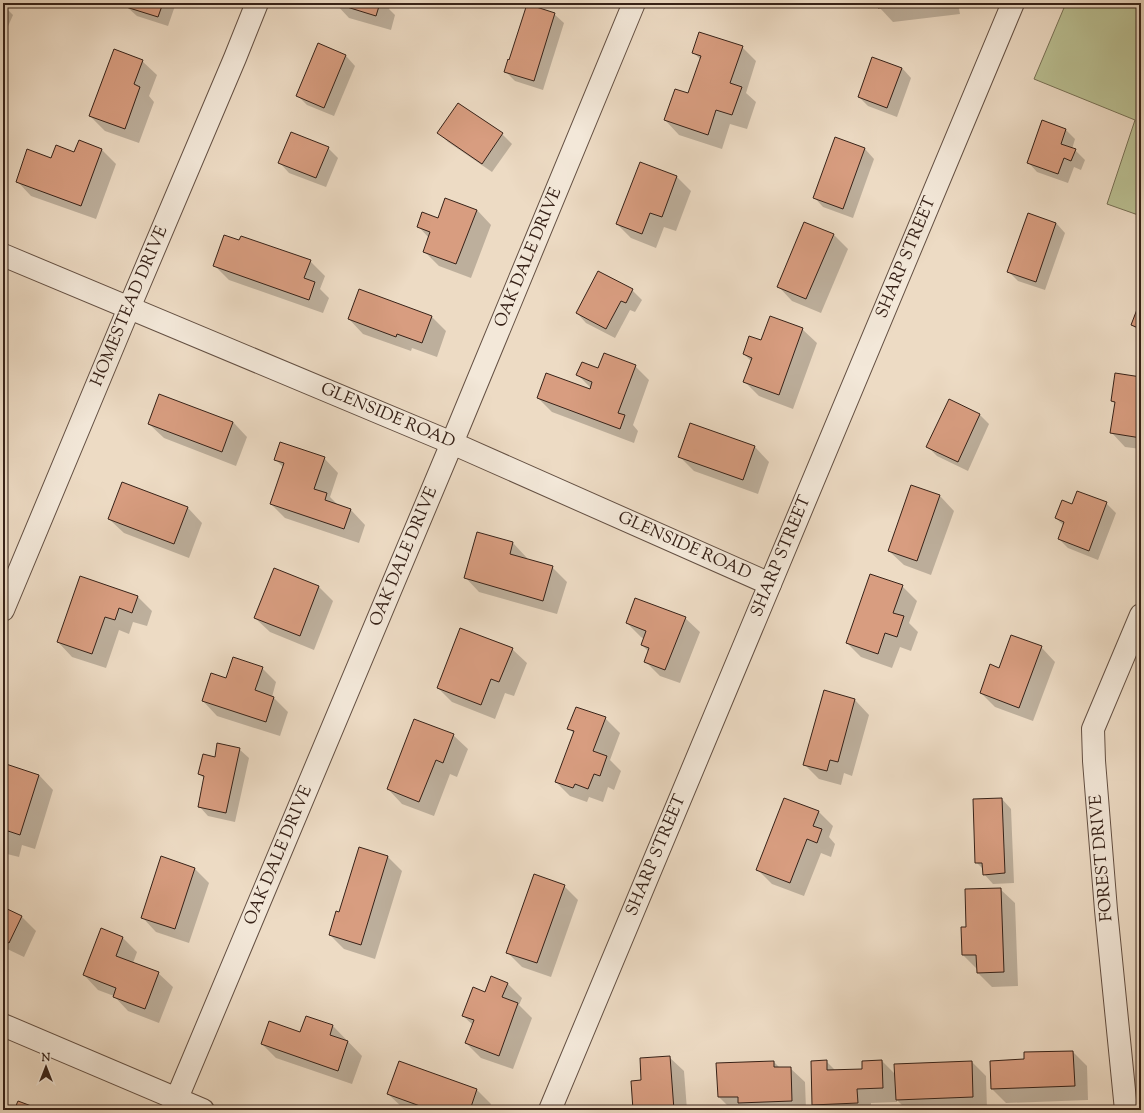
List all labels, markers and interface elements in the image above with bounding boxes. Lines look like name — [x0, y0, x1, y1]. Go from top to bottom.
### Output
street label: OAK DALE DRIVE — [489, 184, 568, 331]
street label: SHARP STREET — [870, 193, 943, 322]
street label: HOMESTEAD DRIVE — [85, 222, 174, 390]
street label: GLENSIDE ROAD — [317, 377, 459, 455]
street label: OAK DALE DRIVE — [364, 483, 444, 630]
street label: SHARP STREET — [745, 492, 818, 621]
street label: GLENSIDE ROAD — [614, 506, 755, 586]
street label: OAK DALE DRIVE — [239, 782, 319, 929]
street label: SHARP STREET — [620, 791, 693, 920]
street label: FOREST DRIVE — [1084, 794, 1120, 922]
north arrow — [26, 1047, 66, 1087]
text: N — [41, 1050, 51, 1066]

